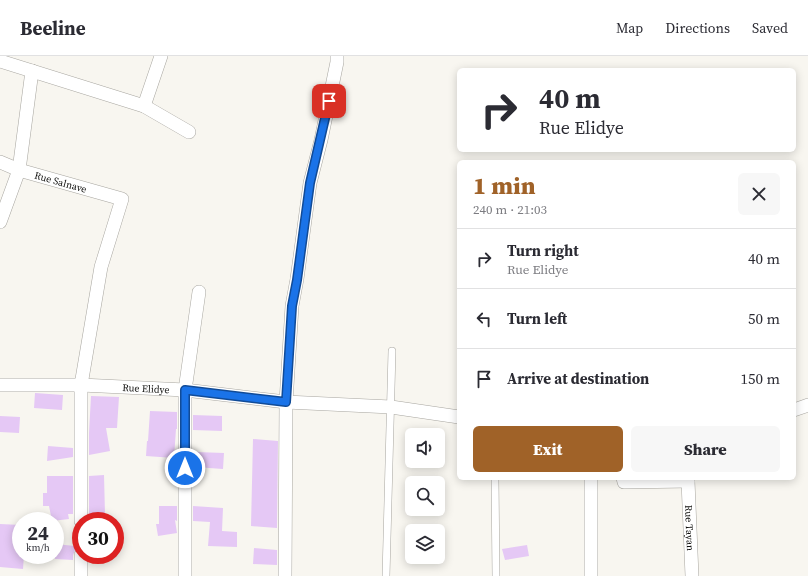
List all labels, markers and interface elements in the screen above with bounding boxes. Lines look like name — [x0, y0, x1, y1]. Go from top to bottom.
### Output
text: Beeline — [20, 15, 86, 41]
text: Map — [616, 18, 643, 38]
text: Directions — [665, 18, 730, 38]
text: Saved — [752, 18, 788, 38]
text: 40 m — [539, 79, 601, 117]
pin — [312, 84, 346, 118]
icon: right — [473, 84, 525, 136]
icon: arrive — [318, 90, 340, 112]
text: Rue Elidye — [539, 115, 624, 140]
street label: Rue Salnave — [33, 168, 88, 195]
text: 1 min — [473, 169, 536, 202]
button: close — [738, 173, 780, 215]
text: 240 m · 21:03 — [473, 201, 547, 218]
text: Turn right — [507, 240, 579, 261]
icon: right — [473, 248, 495, 270]
text: 40 m — [748, 248, 780, 269]
text: Rue Elidye — [507, 261, 568, 278]
icon: left — [473, 308, 495, 330]
text: Turn left — [507, 308, 567, 329]
text: 50 m — [748, 308, 780, 329]
icon: arrive — [473, 368, 495, 390]
text: Arrive at destination — [507, 368, 649, 389]
text: 150 m — [740, 368, 780, 389]
street label: Rue Elidye — [122, 380, 170, 396]
button: Exit — [473, 426, 623, 472]
button: Share — [631, 426, 780, 472]
map controls — [405, 428, 445, 564]
button: sound — [405, 428, 445, 468]
position arrow — [164, 447, 206, 489]
button: search — [405, 476, 445, 516]
street label: Rue Tayan — [683, 505, 697, 551]
speed limit sign: 30 — [72, 512, 124, 564]
text: 24 — [27, 519, 49, 547]
button: layers — [405, 524, 445, 564]
text: km/h — [26, 541, 50, 554]

